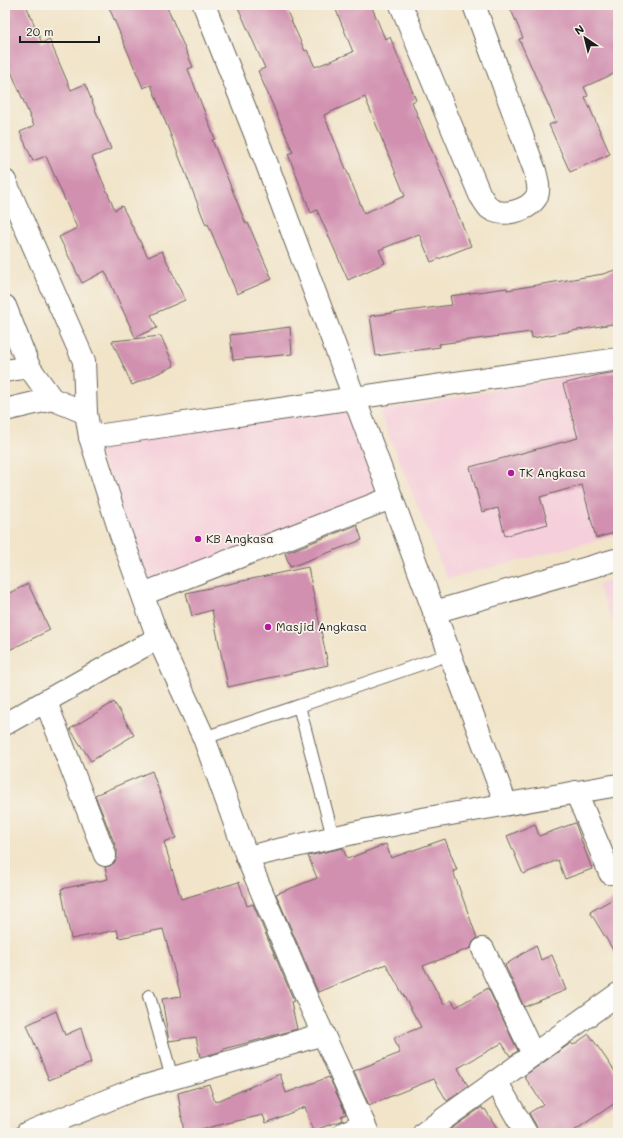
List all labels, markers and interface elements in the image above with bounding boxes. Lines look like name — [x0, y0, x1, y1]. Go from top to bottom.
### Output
scale bar — [20, 18, 99, 44]
north arrow — [565, 18, 605, 58]
text: N — [571, 21, 587, 38]
text: 20 m — [26, 23, 54, 39]
place label: TK Angkasa — [519, 464, 586, 480]
marker: TK Angkasa — [506, 468, 516, 478]
place label: KB Angkasa — [206, 530, 274, 546]
marker: KB Angkasa — [193, 534, 203, 544]
place label: Masjid Angkasa — [276, 618, 367, 634]
marker: Masjid Angkasa — [263, 622, 273, 632]

